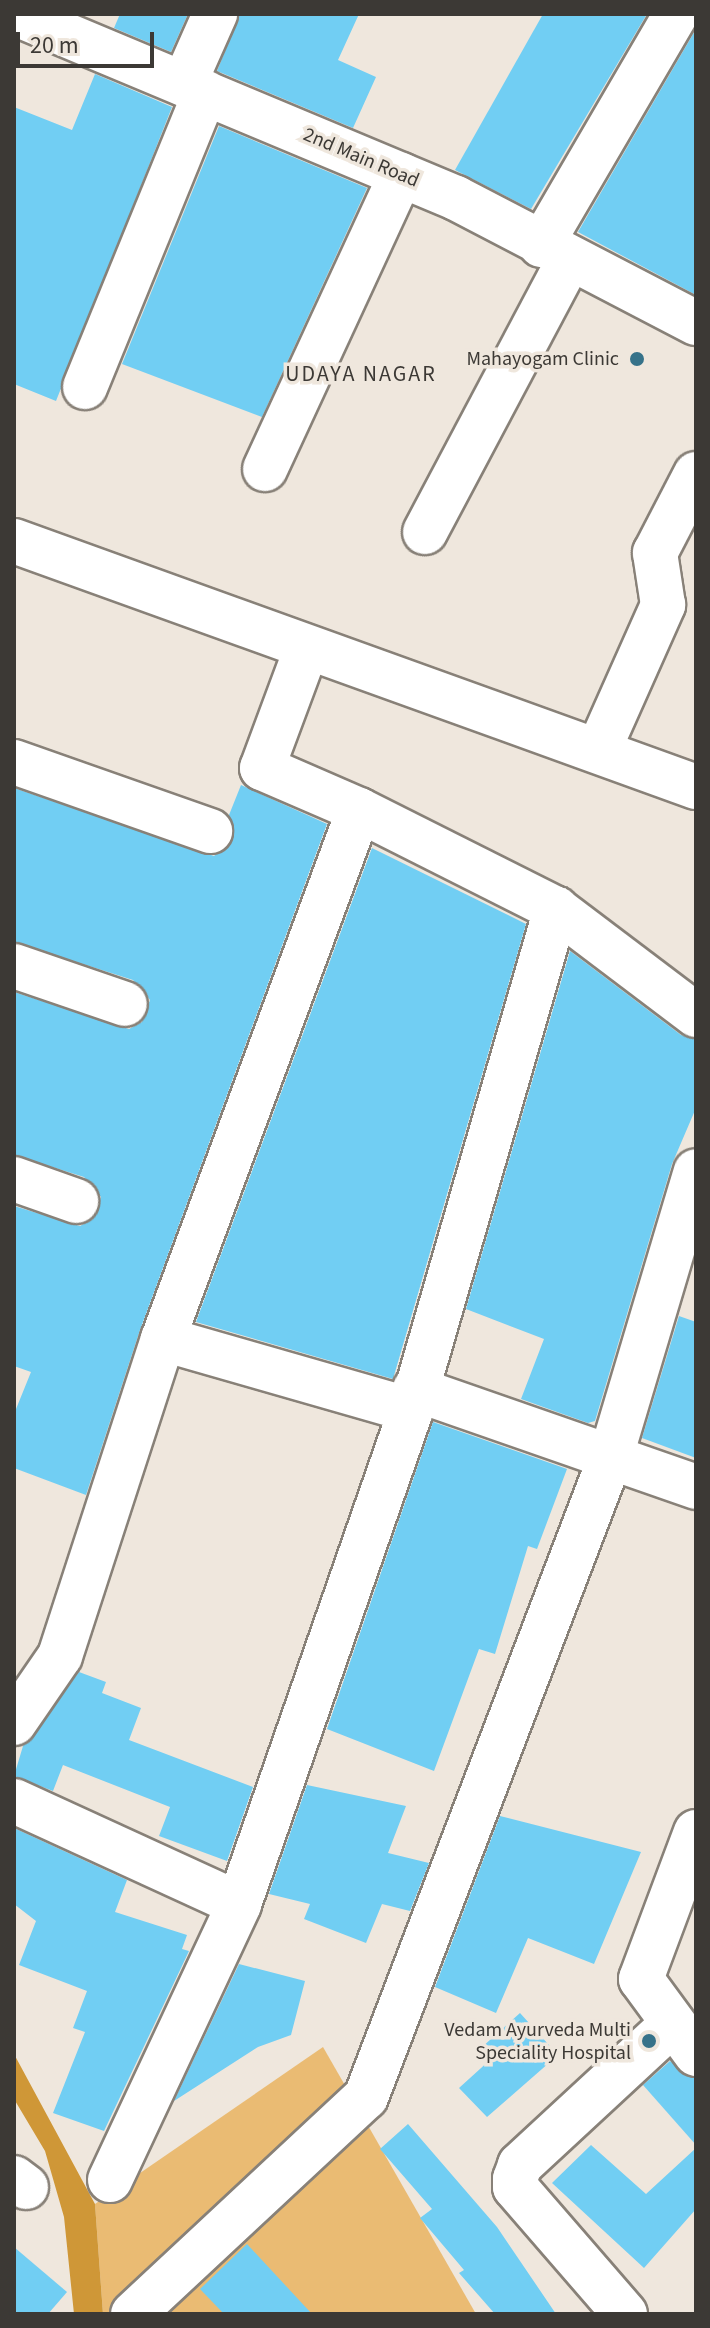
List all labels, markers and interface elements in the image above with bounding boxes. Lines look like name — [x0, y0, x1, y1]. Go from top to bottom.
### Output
scale bar — [20, 16, 158, 66]
text: 20 m — [30, 28, 79, 63]
street label: 2nd Main Road — [300, 123, 422, 193]
place label: Mahayogam Clinic — [466, 347, 619, 371]
marker: Mahayogam Clinic — [626, 348, 648, 370]
district label: UDAYA NAGAR — [285, 362, 437, 388]
place label: Vedam Ayurveda Multi Speciality Hospital — [444, 2018, 631, 2065]
marker: Vedam Ayurveda Multi Speciality Hospital — [638, 2030, 660, 2052]

